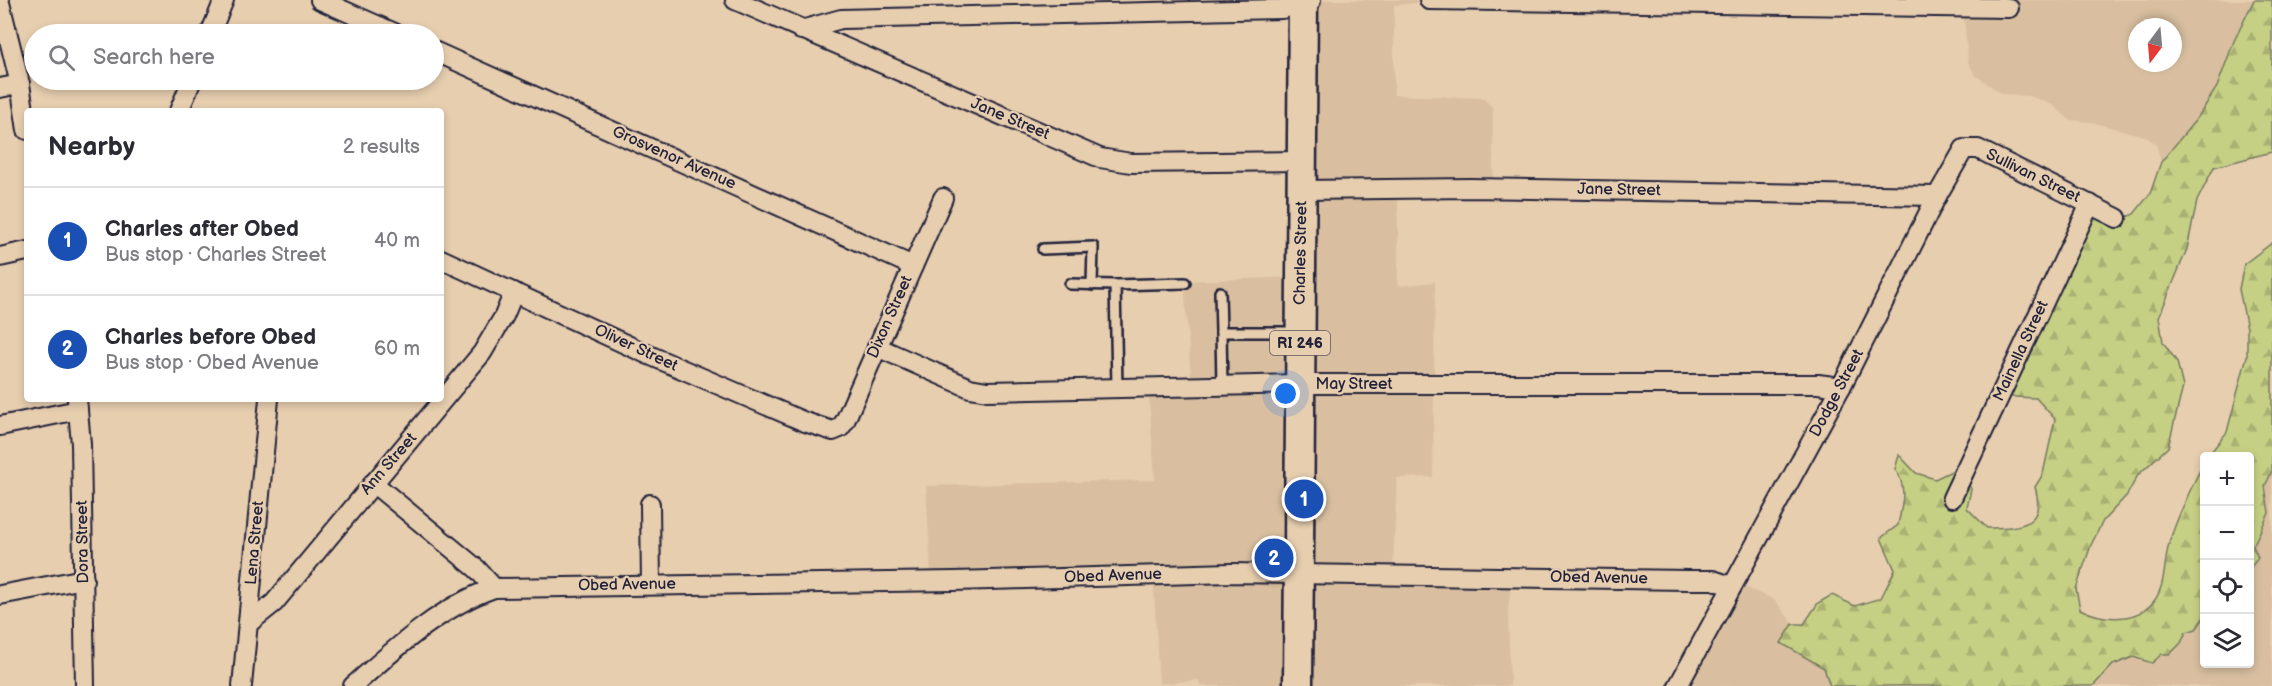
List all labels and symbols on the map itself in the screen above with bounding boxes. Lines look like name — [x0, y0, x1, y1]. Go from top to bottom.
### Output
north arrow — [2128, 18, 2182, 72]
street label: Jane Street — [968, 94, 1052, 144]
street label: Grosvenor Avenue — [609, 122, 739, 194]
street label: Sullivan Street — [1983, 145, 2083, 207]
street label: Jane Street — [1577, 180, 1661, 200]
street label: Charles Street — [1291, 201, 1311, 305]
street label: Dixon Street — [863, 273, 917, 361]
street label: Mainella Street — [1989, 297, 2053, 404]
street label: Oliver Street — [591, 320, 681, 376]
road number: RI 246 — [1270, 331, 1330, 355]
street label: Dodge Street — [1806, 346, 1868, 440]
street label: May Street — [1316, 375, 1393, 394]
your location — [1271, 379, 1300, 408]
street label: Ann Street — [357, 429, 421, 499]
pin: 1 — [1284, 476, 1324, 522]
street label: Dora Street — [73, 500, 93, 584]
street label: Lena Street — [242, 500, 268, 586]
pin: 2 — [1254, 536, 1294, 580]
street label: Obed Avenue — [1064, 565, 1163, 587]
street label: Obed Avenue — [1550, 568, 1649, 588]
street label: Obed Avenue — [578, 575, 677, 595]

